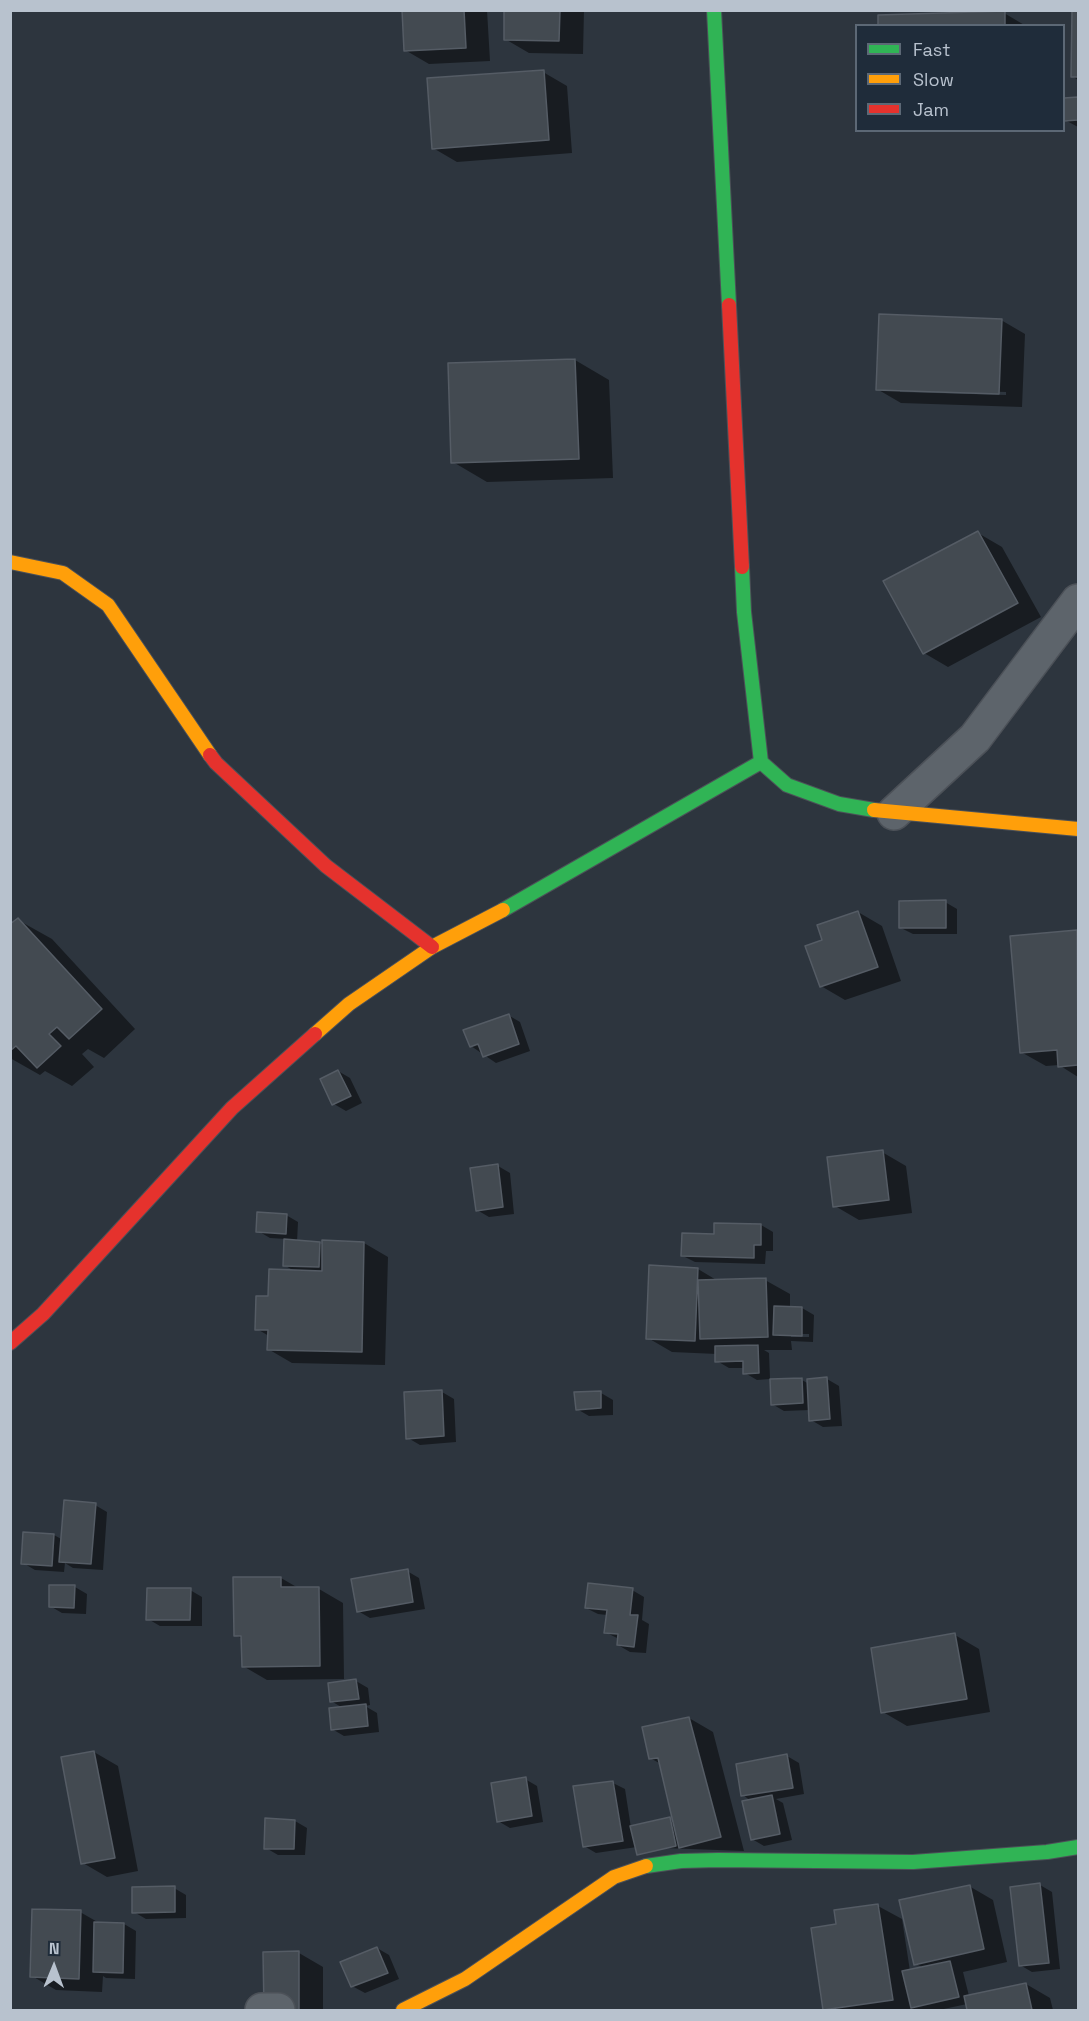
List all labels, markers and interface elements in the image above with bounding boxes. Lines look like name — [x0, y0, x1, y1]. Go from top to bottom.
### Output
legend — [855, 24, 1065, 132]
text: Fast — [913, 38, 950, 61]
text: Slow — [913, 68, 954, 91]
text: Jam — [913, 98, 949, 121]
north arrow — [24, 1937, 84, 1997]
text: N — [49, 1938, 60, 1959]

